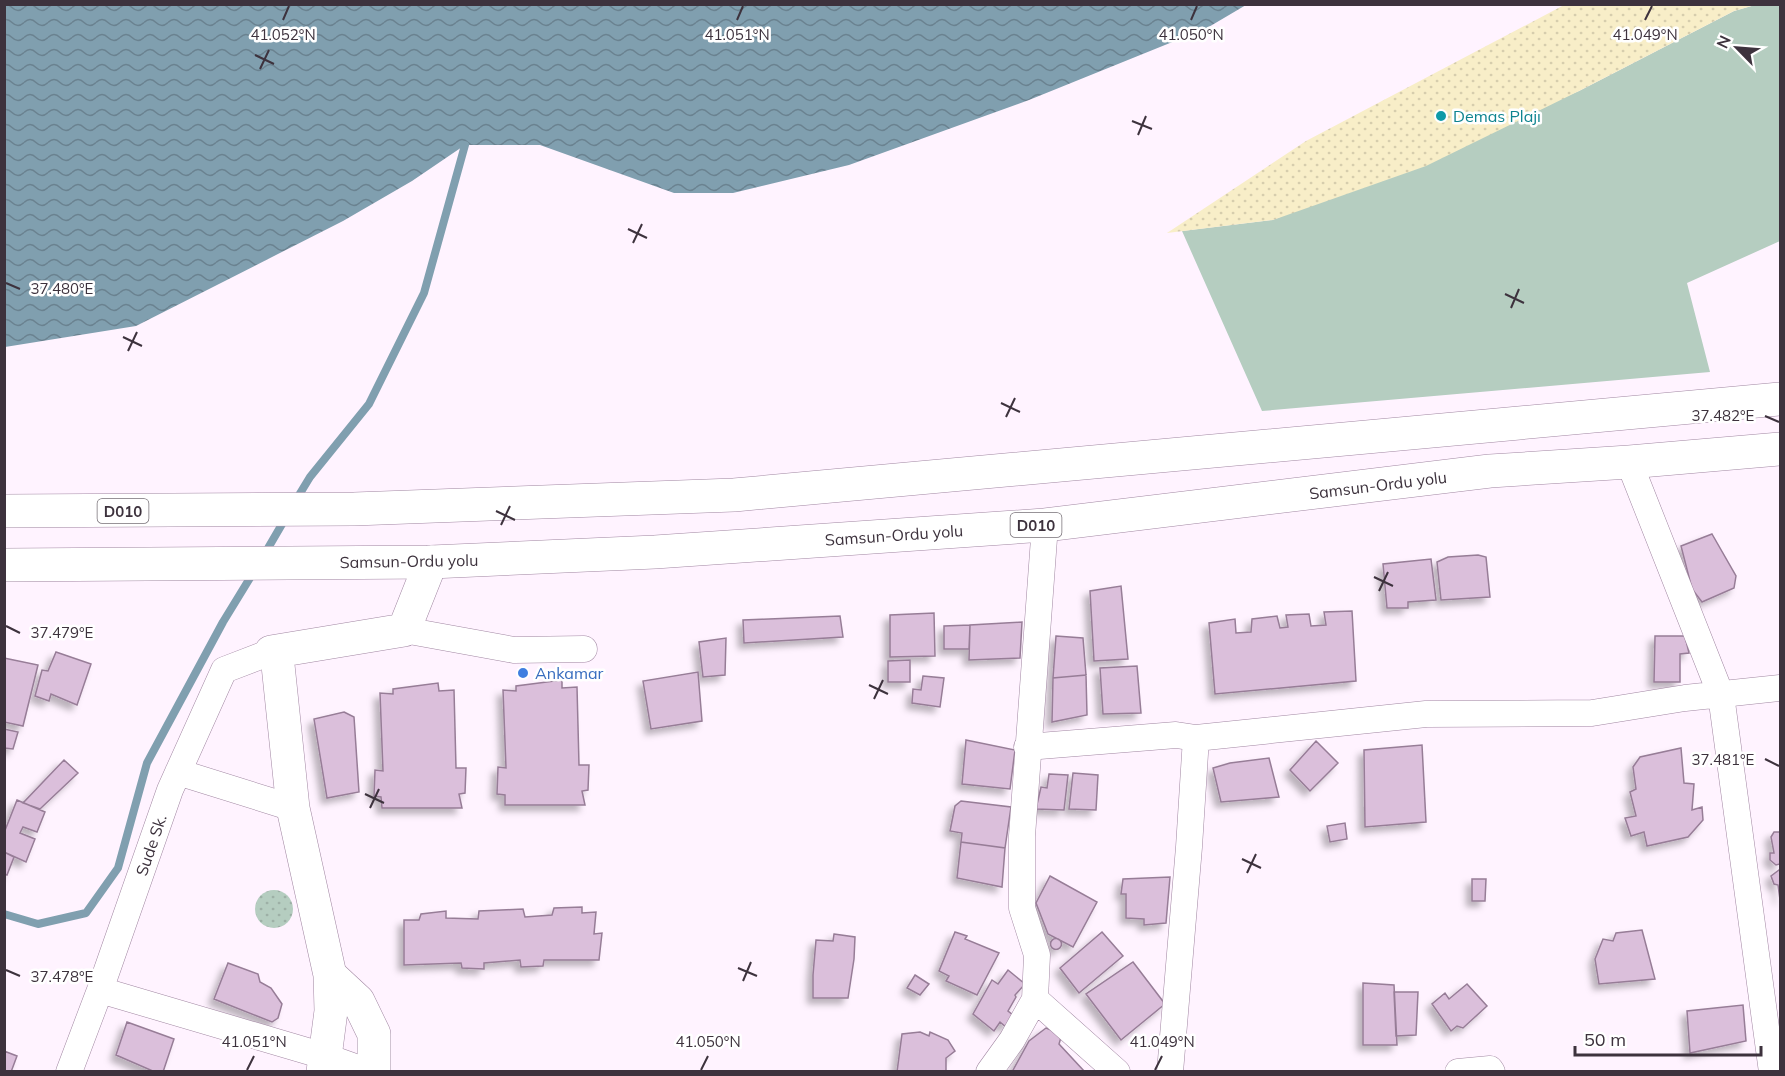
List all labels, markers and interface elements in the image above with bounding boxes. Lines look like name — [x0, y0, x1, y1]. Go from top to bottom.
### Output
north arrow — [1707, 18, 1767, 78]
text: 41.052°N — [250, 25, 316, 44]
text: 41.051°N — [704, 25, 770, 44]
text: 41.050°N — [1158, 25, 1224, 44]
text: 41.049°N — [1612, 25, 1678, 44]
text: N — [1712, 32, 1735, 51]
place label: Demas Plajı — [1453, 106, 1541, 126]
marker: Demas Plajı — [1434, 109, 1448, 123]
text: 37.480°E — [31, 279, 94, 298]
text: 37.482°E — [1692, 406, 1755, 425]
street label: Samsun-Ordu yolu — [1308, 467, 1448, 503]
road number: D010 — [98, 499, 148, 523]
road number: D010 — [1010, 513, 1062, 537]
street label: Samsun-Ordu yolu — [824, 520, 964, 550]
street label: Samsun-Ordu yolu — [340, 550, 478, 572]
text: 37.479°E — [31, 623, 94, 642]
place label: Ankamar — [535, 663, 604, 683]
marker: Ankamar — [516, 666, 530, 680]
text: 37.481°E — [1692, 750, 1755, 769]
street label: Sude Sk. — [131, 812, 171, 878]
text: 37.478°E — [31, 967, 94, 986]
scale bar — [1575, 1019, 1761, 1057]
text: 50 m — [1584, 1028, 1626, 1051]
text: 41.051°N — [221, 1032, 287, 1051]
text: 41.050°N — [675, 1032, 741, 1051]
text: 41.049°N — [1129, 1032, 1195, 1051]

